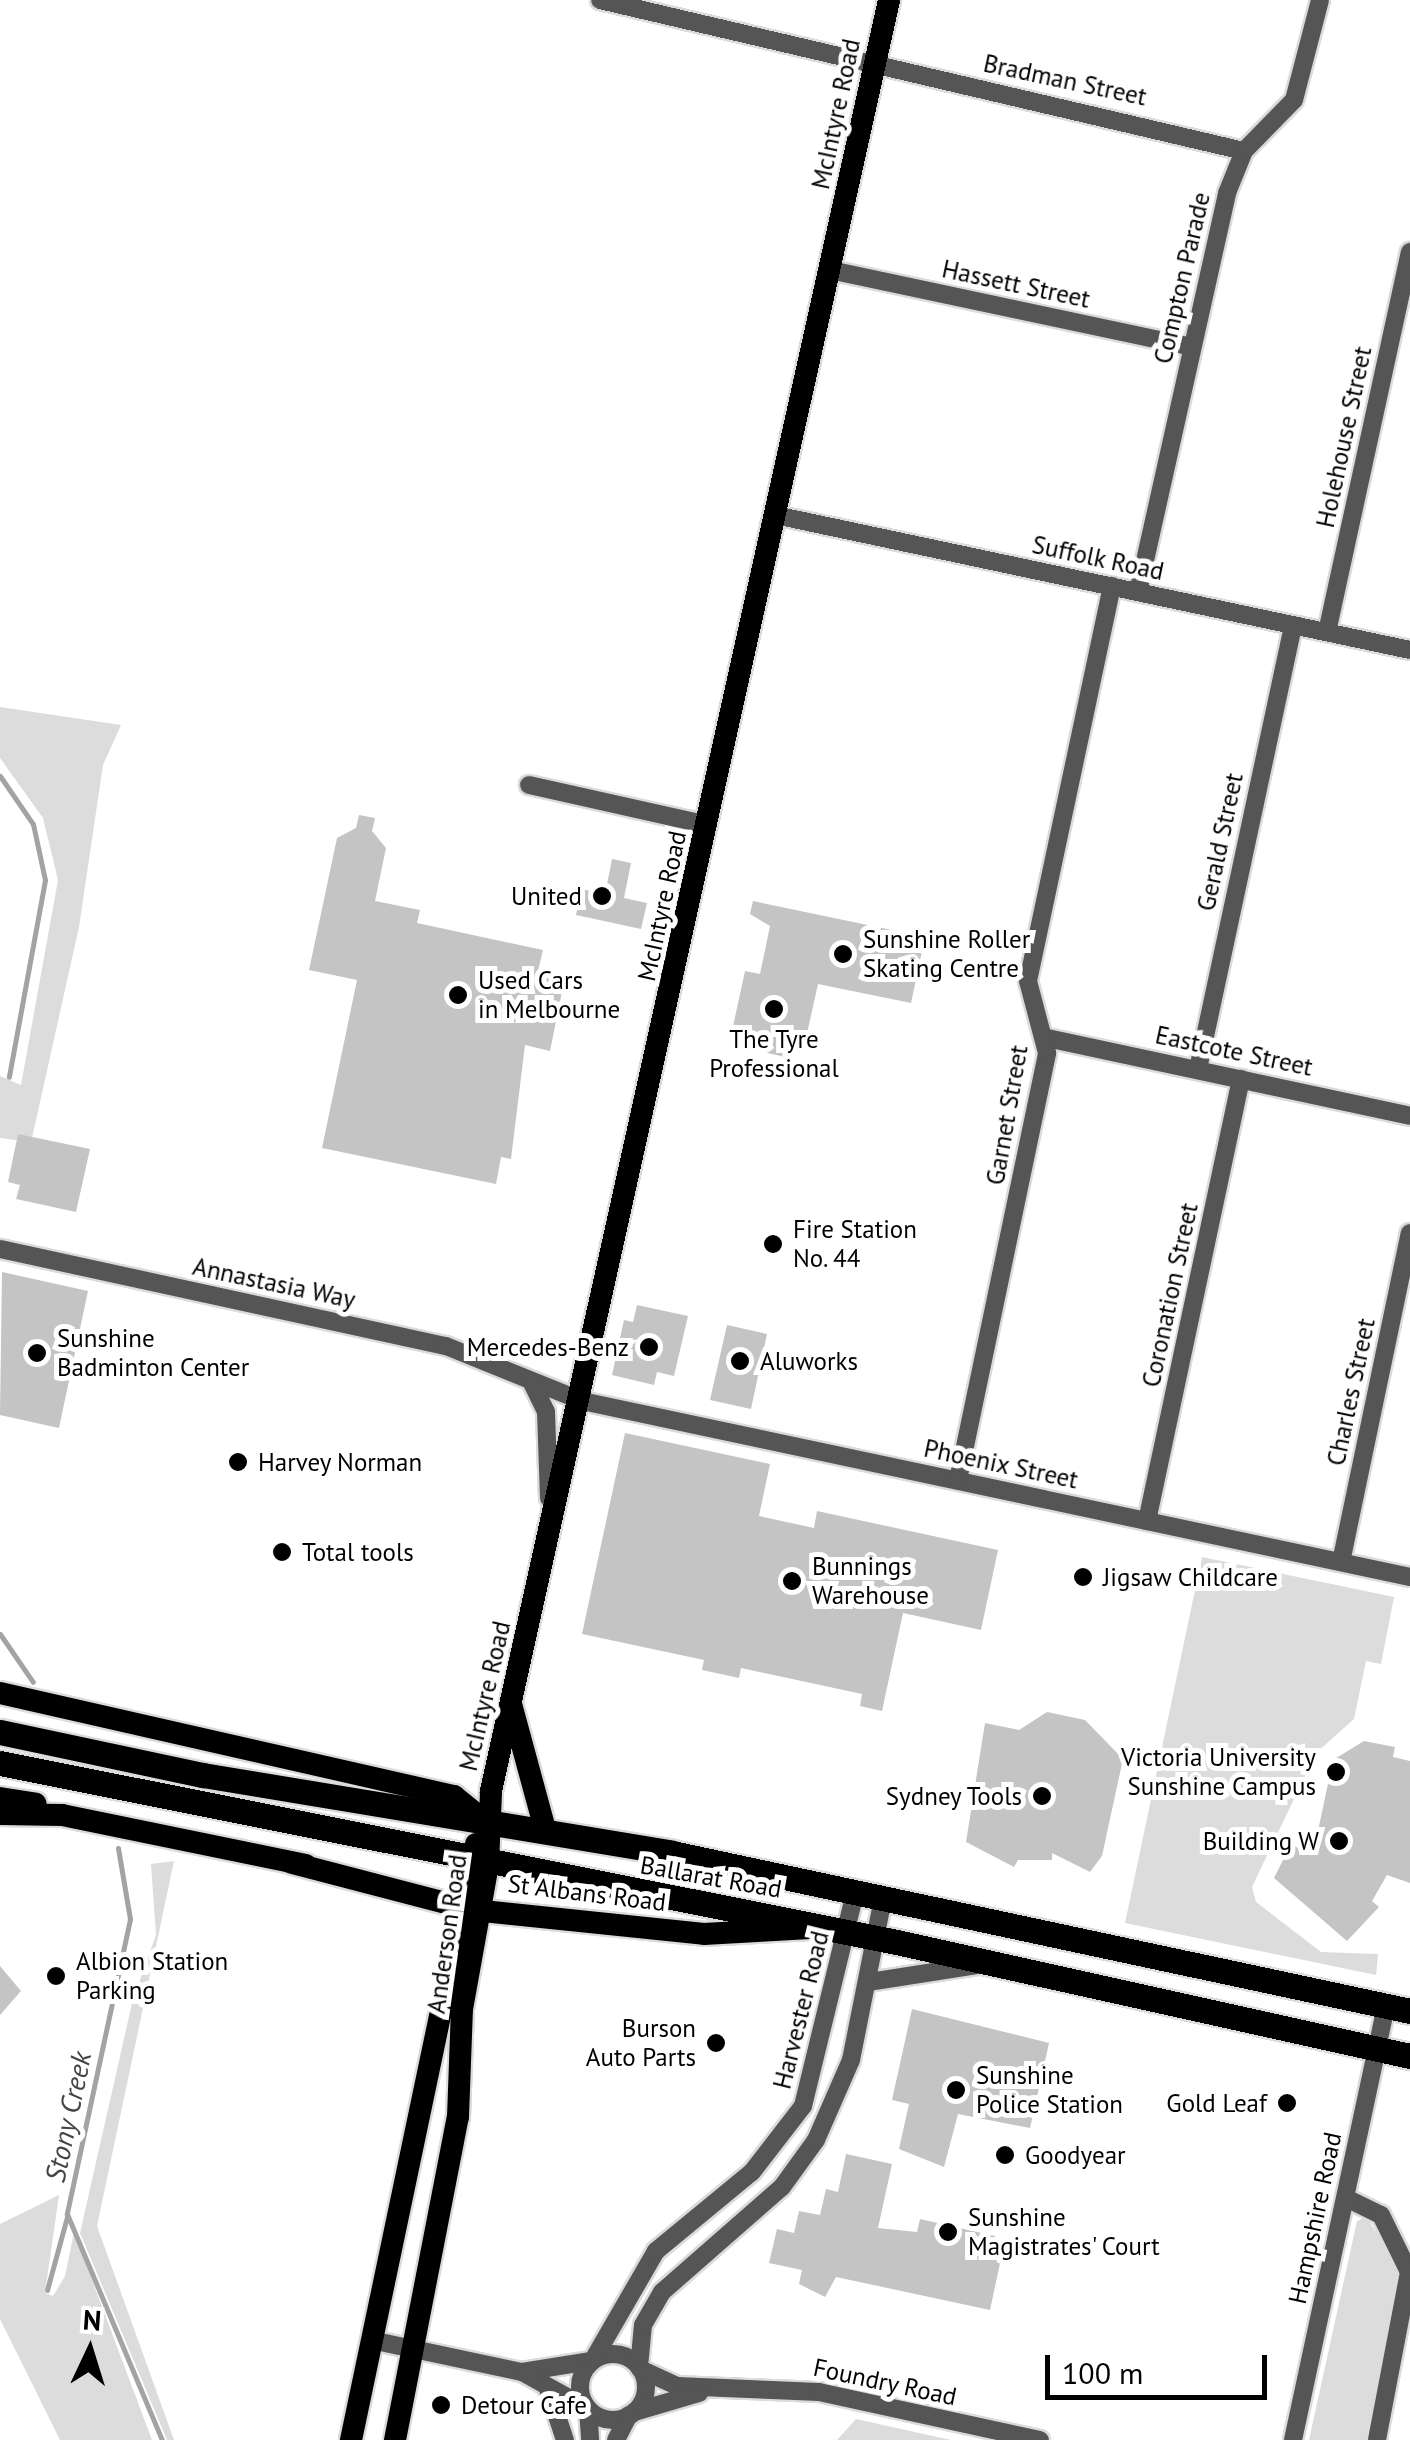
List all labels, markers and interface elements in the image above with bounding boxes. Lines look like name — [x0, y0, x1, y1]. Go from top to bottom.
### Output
street label: McIntyre Road — [805, 36, 867, 192]
street label: Bradman Street — [981, 48, 1149, 112]
street label: Compton Parade — [1148, 189, 1216, 367]
street label: Hassett Street — [939, 254, 1093, 314]
street label: Holehouse Street — [1310, 344, 1378, 530]
street label: Suffolk Road — [1029, 529, 1167, 587]
street label: Gerald Street — [1191, 770, 1249, 914]
street label: McIntyre Road — [631, 828, 693, 984]
place label: United — [511, 881, 582, 911]
marker: United — [591, 885, 613, 907]
place label: Sunshine Roller Skating Centre — [863, 925, 1030, 984]
marker: Sunshine Roller Skating Centre — [832, 943, 854, 965]
place label: Used Cars in Melbourne — [478, 966, 620, 1025]
marker: Used Cars in Melbourne — [447, 984, 469, 1006]
marker: The Tyre Professional — [763, 998, 785, 1020]
street label: Eastcote Street — [1153, 1020, 1315, 1082]
place label: The Tyre Professional — [709, 1025, 839, 1084]
street label: Garnet Street — [980, 1043, 1034, 1187]
street label: Coronation Street — [1136, 1200, 1204, 1390]
place label: Fire Station No. 44 — [793, 1215, 917, 1274]
marker: Fire Station No. 44 — [762, 1233, 784, 1255]
street label: Annastasia Way — [190, 1251, 358, 1315]
street label: Charles Street — [1321, 1316, 1381, 1468]
place label: Sunshine Badminton Center — [57, 1324, 249, 1383]
place label: Mercedes-Benz — [467, 1332, 629, 1362]
marker: Mercedes-Benz — [638, 1336, 660, 1358]
marker: Sunshine Badminton Center — [26, 1342, 48, 1364]
place label: Aluworks — [760, 1346, 858, 1376]
marker: Aluworks — [729, 1350, 751, 1372]
street label: Phoenix Street — [921, 1433, 1081, 1495]
place label: Harvey Norman — [258, 1447, 423, 1477]
marker: Harvey Norman — [227, 1451, 249, 1473]
place label: Total tools — [302, 1537, 414, 1567]
marker: Total tools — [271, 1541, 293, 1563]
place label: Bunnings Warehouse — [812, 1552, 929, 1611]
place label: Jigsaw Childcare — [1103, 1562, 1279, 1592]
marker: Jigsaw Childcare — [1072, 1566, 1094, 1588]
marker: Bunnings Warehouse — [781, 1570, 803, 1592]
street label: McIntyre Road — [453, 1618, 517, 1774]
place label: Victoria University Sunshine Campus — [1121, 1743, 1316, 1802]
marker: Victoria University Sunshine Campus — [1325, 1761, 1347, 1783]
place label: Sydney Tools — [884, 1781, 1022, 1811]
marker: Sydney Tools — [1031, 1785, 1053, 1807]
place label: Building W — [1202, 1826, 1319, 1856]
marker: Building W — [1328, 1830, 1350, 1852]
street label: Ballarat Road — [638, 1850, 784, 1904]
street label: Anderson Road — [421, 1853, 473, 2015]
street label: St Albans Road — [506, 1868, 668, 1918]
street label: Harvester Road — [767, 1928, 835, 2092]
place label: Albion Station Parking — [76, 1947, 228, 2006]
marker: Albion Station Parking — [45, 1965, 67, 1987]
place label: Burson Auto Parts — [586, 2014, 696, 2073]
marker: Burson Auto Parts — [705, 2032, 727, 2054]
water label: Stony Creek — [38, 2048, 98, 2186]
place label: Sunshine Police Station — [976, 2061, 1123, 2120]
marker: Sunshine Police Station — [945, 2079, 967, 2101]
place label: Gold Leaf — [1166, 2088, 1267, 2118]
marker: Gold Leaf — [1276, 2092, 1298, 2114]
street label: Hampshire Road — [1282, 2129, 1348, 2307]
place label: Goodyear — [1025, 2140, 1126, 2170]
marker: Goodyear — [994, 2144, 1016, 2166]
place label: Sunshine Magistrates' Court — [968, 2203, 1162, 2262]
marker: Sunshine Magistrates' Court — [937, 2221, 959, 2243]
north arrow — [40, 2300, 140, 2400]
text: N — [82, 2300, 103, 2339]
scale bar — [1050, 2335, 1272, 2397]
street label: Foundry Road — [810, 2352, 960, 2412]
text: 100 m — [1062, 2353, 1143, 2392]
place label: Detour Cafe — [461, 2390, 587, 2420]
marker: Detour Cafe — [430, 2394, 452, 2416]

